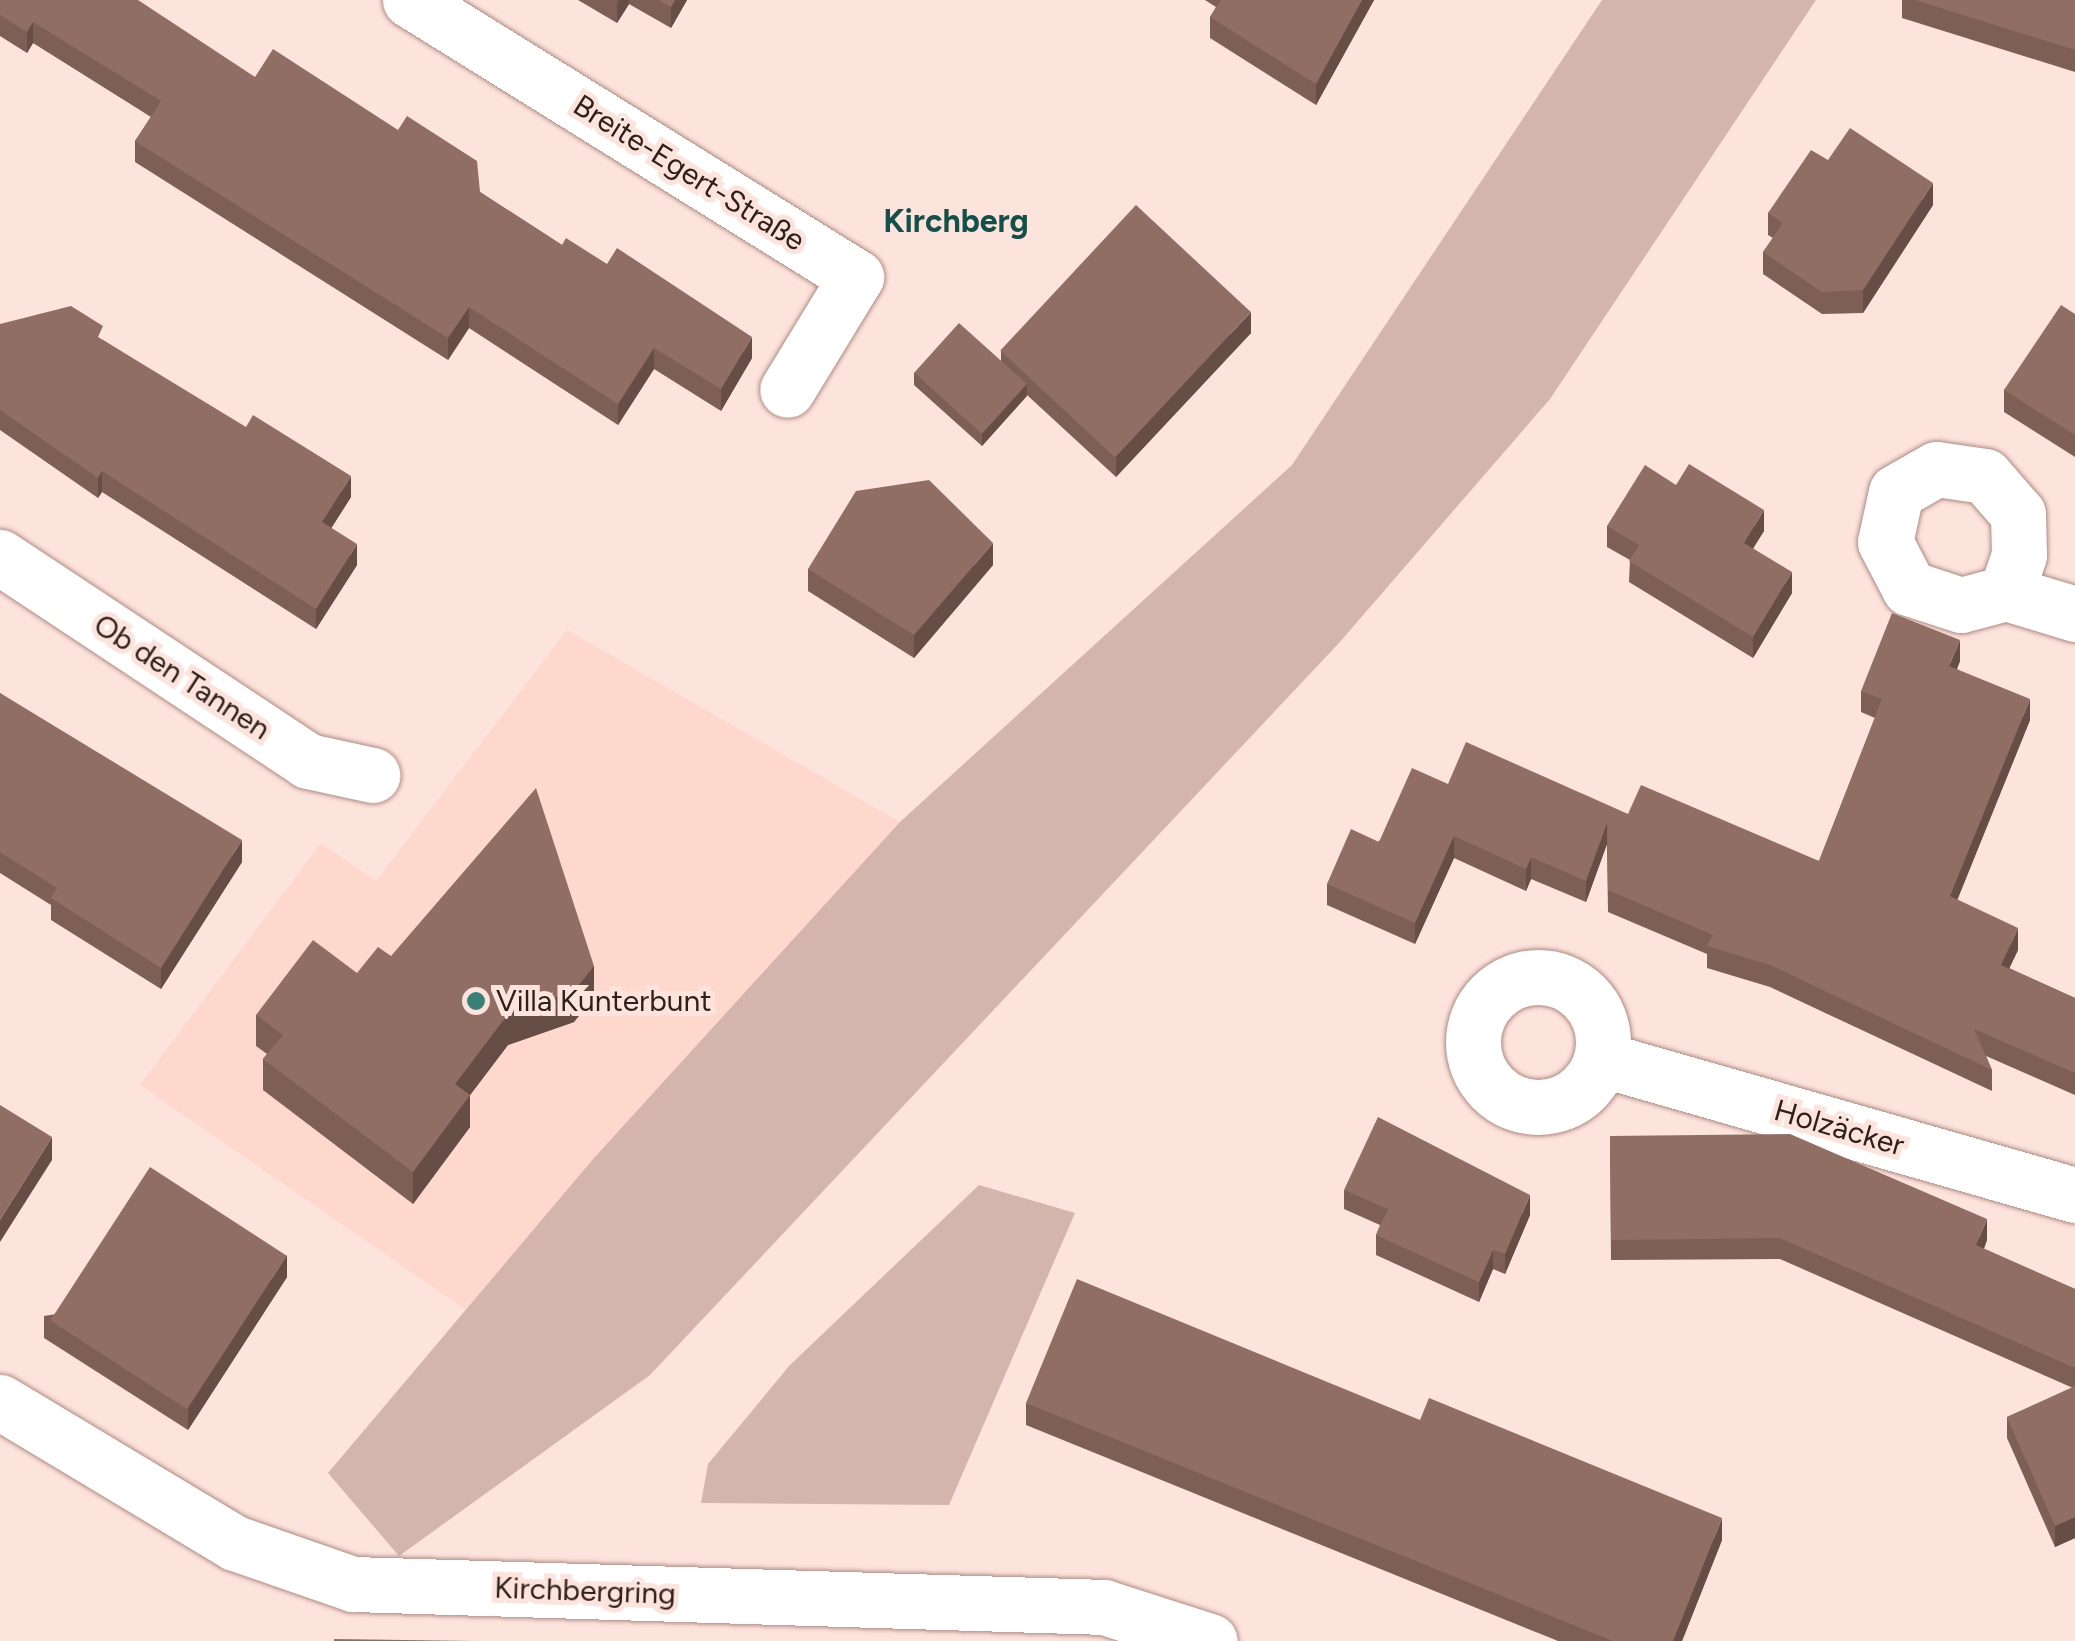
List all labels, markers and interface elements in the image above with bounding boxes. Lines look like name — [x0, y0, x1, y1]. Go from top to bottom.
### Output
street label: Breite-Egert-Straße — [567, 87, 811, 259]
district label: Kirchberg — [883, 202, 1029, 240]
street label: Ob den Tannen — [87, 607, 277, 747]
place label: Villa Kunterbunt — [496, 983, 712, 1019]
marker: Villa Kunterbunt — [465, 990, 487, 1012]
street label: Holzäcker — [1770, 1092, 1908, 1164]
street label: Kirchbergring — [494, 1570, 676, 1612]

